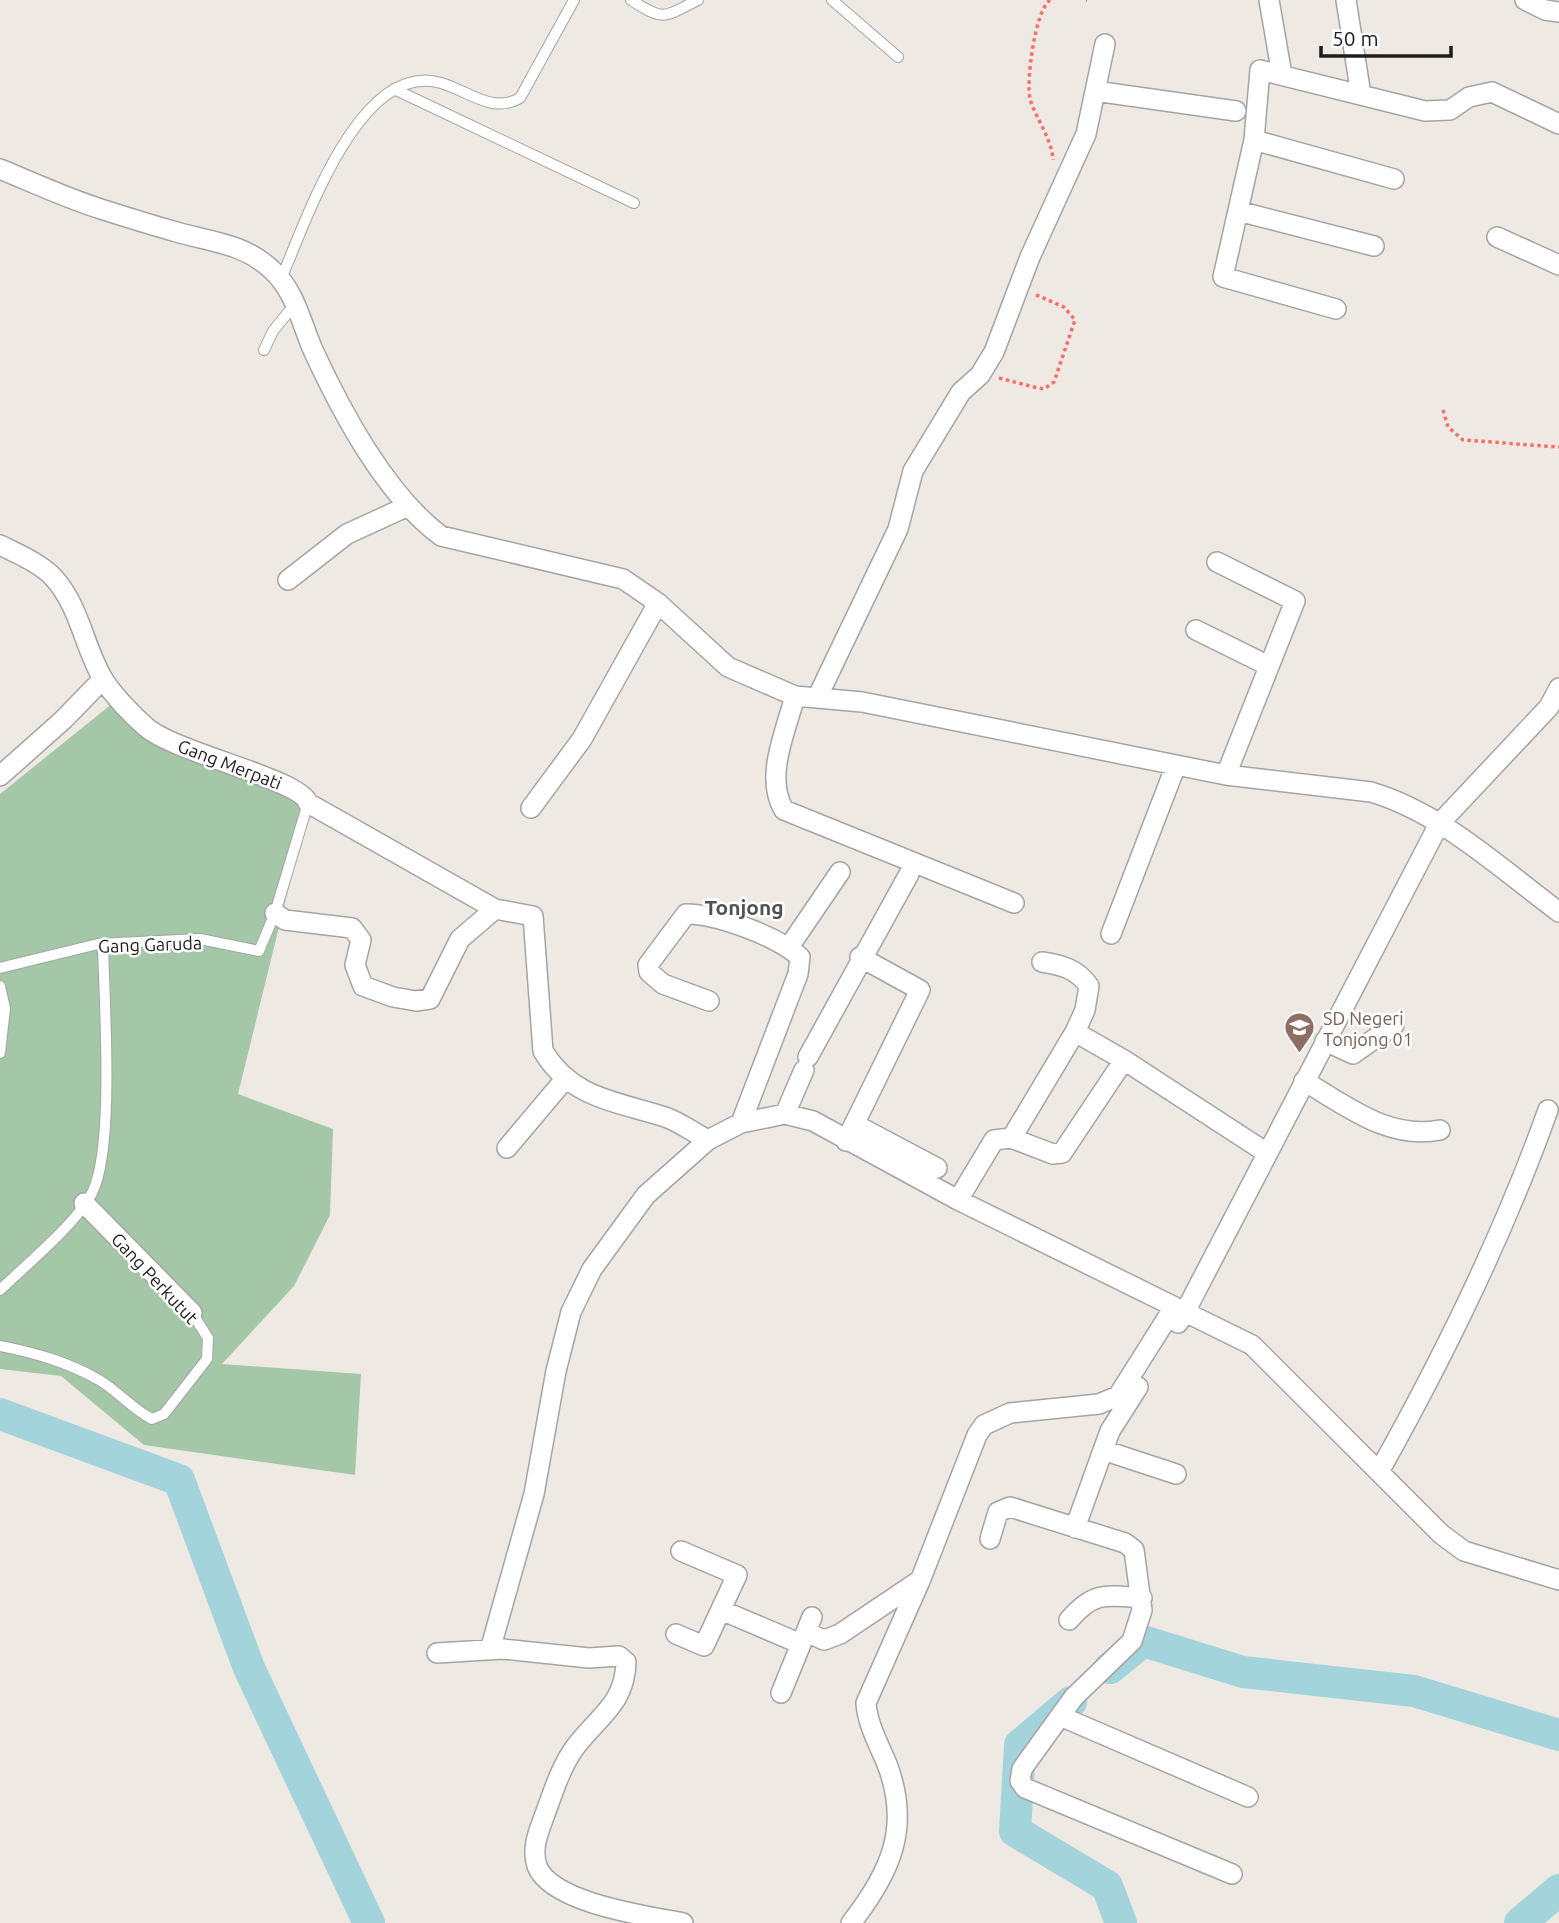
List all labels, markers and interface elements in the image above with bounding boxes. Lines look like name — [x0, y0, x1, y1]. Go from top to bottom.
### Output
scale bar — [1321, 14, 1450, 58]
text: 50 m — [1332, 26, 1379, 50]
street label: Gang Merpati — [175, 735, 285, 793]
district label: Tonjong — [704, 895, 784, 919]
street label: Gang Garuda — [98, 932, 202, 956]
place label: SD Negeri Tonjong 01 — [1323, 1008, 1413, 1049]
school or university icon: SD Negeri Tonjong 01 — [1283, 1011, 1317, 1055]
street label: Gang Perkutut — [108, 1228, 202, 1328]

